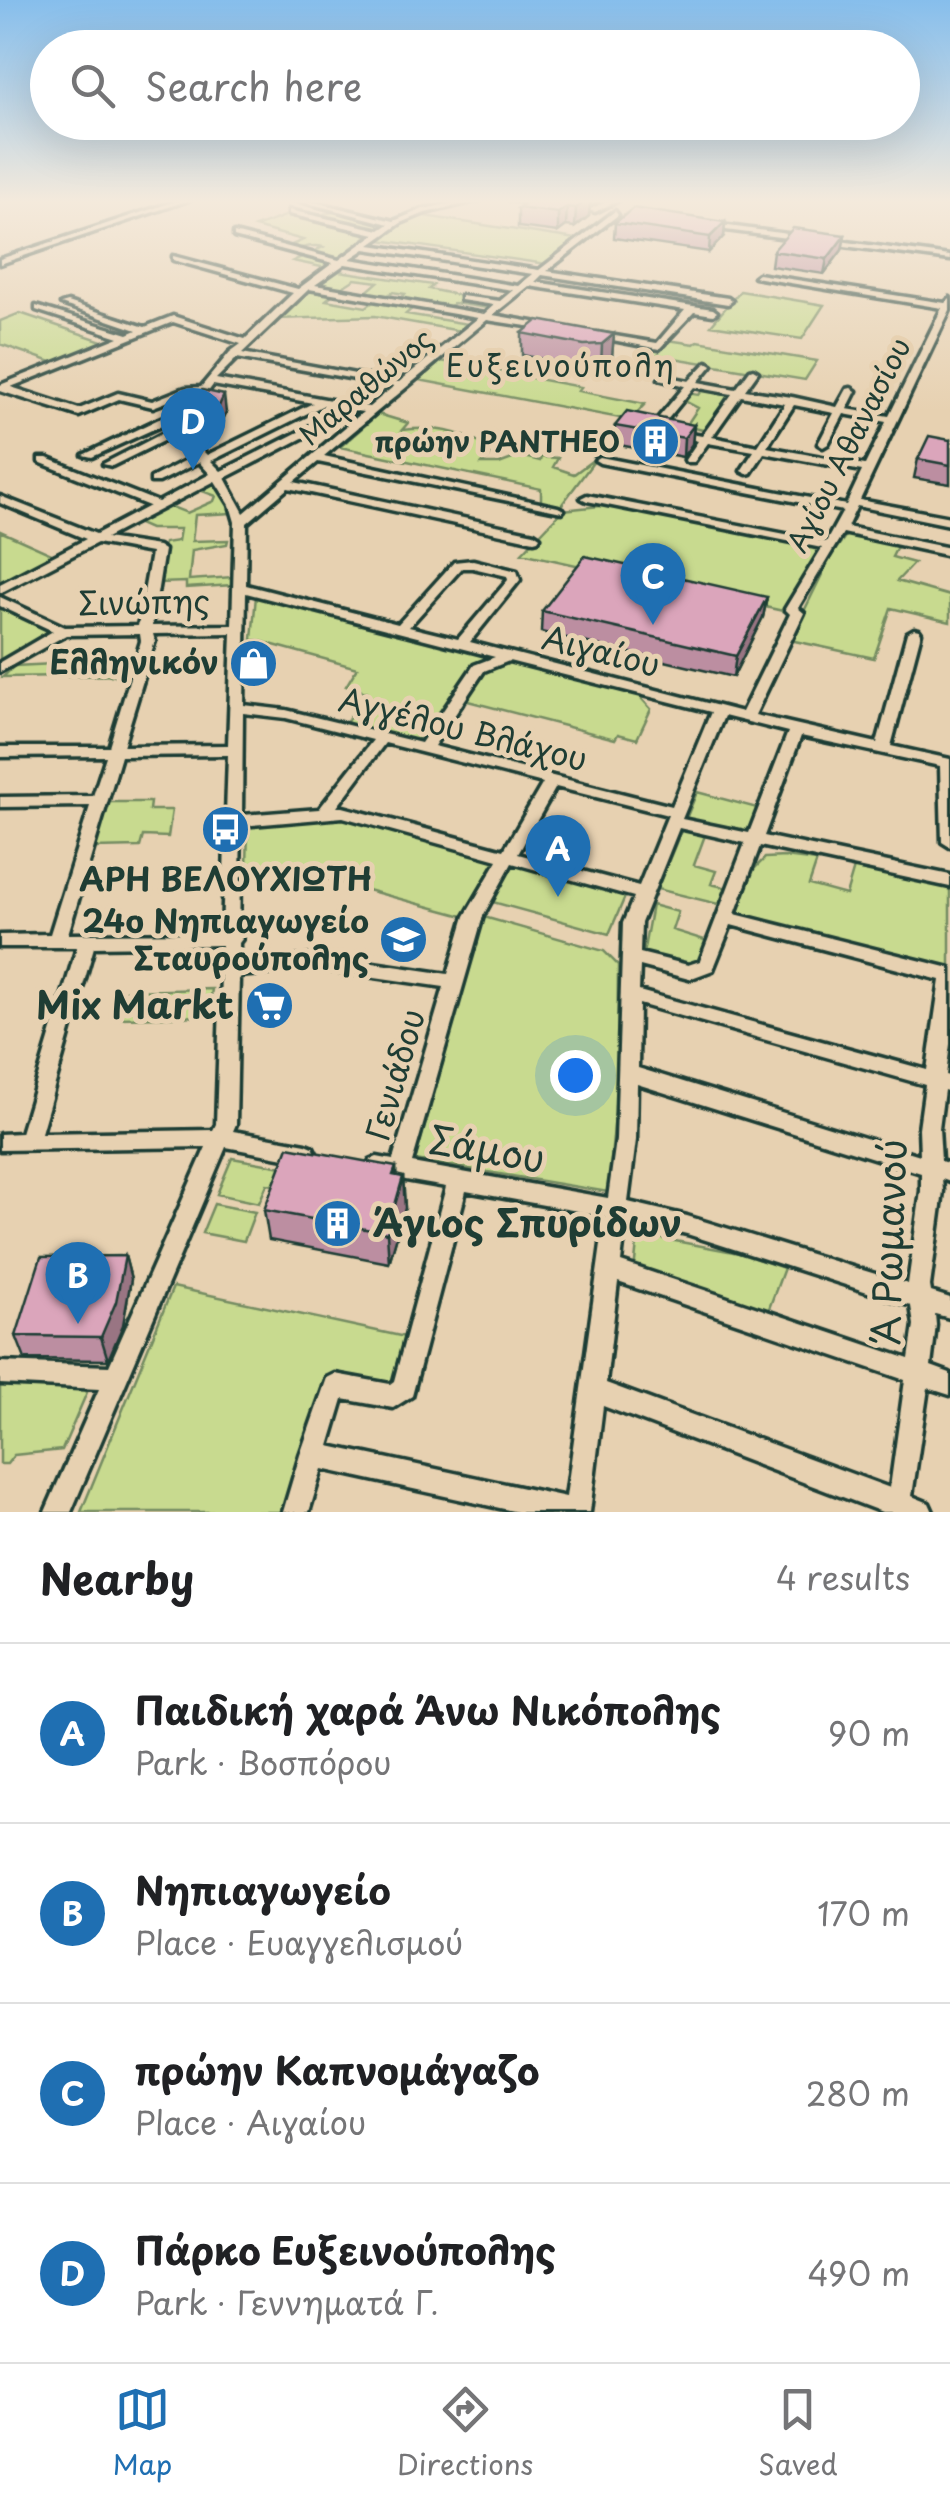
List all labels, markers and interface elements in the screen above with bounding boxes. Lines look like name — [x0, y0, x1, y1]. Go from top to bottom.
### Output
search box — [30, 30, 920, 140]
text: Search here — [145, 57, 362, 114]
icon: search — [65, 58, 120, 113]
street label: Μαραθώνος — [289, 317, 441, 455]
street label: Αγίου Αθανασίου — [775, 329, 920, 559]
district label: Ευξεινούπολη — [446, 342, 676, 387]
pin: D — [160, 388, 226, 470]
building icon: πρώην PANTHEO — [629, 416, 681, 468]
place label: πρώην PANTHEO — [375, 419, 620, 462]
pin: C — [620, 542, 686, 625]
street label: Σινώπης — [78, 576, 210, 626]
street label: Αιγαίου — [538, 612, 665, 688]
place label: Ελληνικόν — [49, 637, 219, 685]
shop icon: Ελληνικόν — [228, 637, 280, 689]
street label: Αγγέλου Βλάχου — [334, 674, 593, 782]
bus stop icon: ΑΡΗ ΒΕΛΟΥΧΙΩΤΗ — [200, 804, 252, 856]
pin: A — [526, 814, 590, 897]
place label: ΑΡΗ ΒΕΛΟΥΧΙΩΤΗ — [79, 854, 373, 902]
place label: 24ο Νηπιαγωγείο Σταυρούπολης — [82, 896, 369, 981]
school or university icon: 24ο Νηπιαγωγείο Σταυρούπολης — [378, 914, 430, 966]
place label: Mix Markt — [36, 975, 234, 1032]
supermarket icon: Mix Markt — [243, 980, 295, 1032]
street label: Γενιάδου — [352, 1003, 436, 1146]
your location — [550, 1050, 601, 1101]
street label: Σάμου — [425, 1109, 550, 1186]
street label: Α΄ Ρωμανού — [855, 1138, 920, 1346]
place label: Άγιος Σπυρίδων — [373, 1193, 682, 1250]
building icon: Άγιος Σπυρίδων — [312, 1198, 364, 1250]
pin: B — [46, 1242, 110, 1324]
text: Nearby — [40, 1546, 194, 1609]
text: 4 results — [776, 1553, 910, 1601]
text: Παιδική χαρά Άνω Νικόπολης — [135, 1681, 721, 1738]
text: A — [60, 1709, 85, 1757]
text: 90 m — [828, 1709, 910, 1757]
text: Park · Βοσπόρου — [135, 1738, 391, 1786]
text: Νηπιαγωγείο — [135, 1861, 391, 1918]
text: B — [62, 1889, 83, 1937]
text: 170 m — [817, 1889, 910, 1937]
text: Place · Ευαγγελισμού — [135, 1918, 463, 1966]
text: πρώην Καπνομάγαζο — [135, 2041, 539, 2098]
text: C — [60, 2069, 85, 2117]
text: 280 m — [806, 2069, 910, 2117]
text: Place · Αιγαίου — [135, 2098, 366, 2146]
text: Πάρκο Ευξεινούπολης — [135, 2221, 556, 2278]
text: D — [60, 2249, 85, 2297]
text: 490 m — [807, 2249, 910, 2297]
text: Park · Γεννηματά Γ. — [135, 2278, 439, 2326]
tab: Map — [112, 2382, 172, 2485]
tab: Directions — [397, 2382, 533, 2485]
tab: Saved — [758, 2382, 838, 2485]

